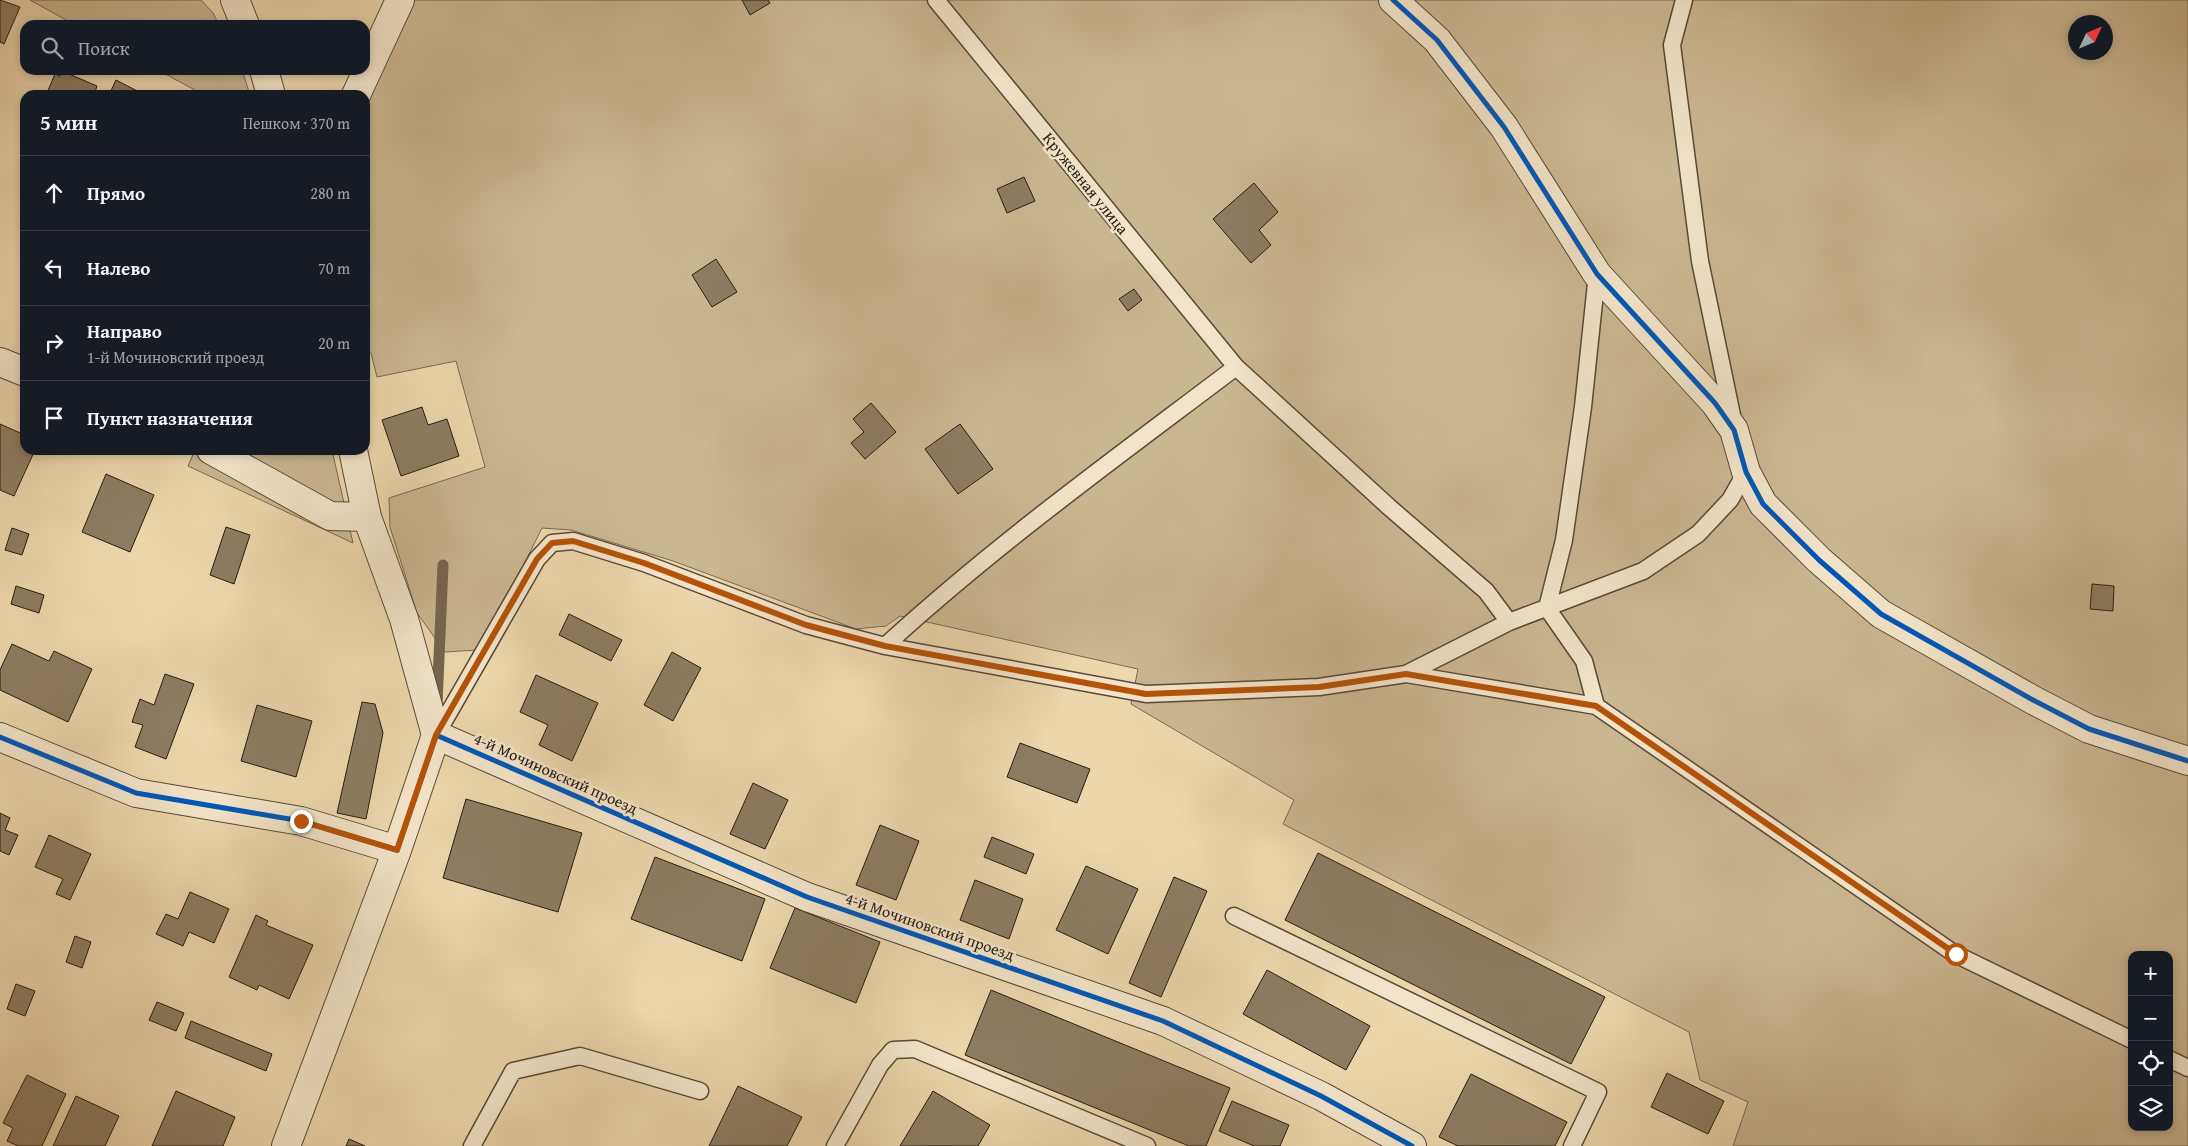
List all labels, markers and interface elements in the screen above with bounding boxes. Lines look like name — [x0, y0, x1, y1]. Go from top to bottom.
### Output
north arrow — [2068, 15, 2113, 60]
search box — [20, 20, 370, 75]
icon: search — [38, 34, 66, 62]
text: Поиск — [78, 34, 130, 62]
text: 5 мин — [40, 107, 97, 138]
text: Пешком · 370 m — [243, 111, 350, 135]
street label: Кружевная улица — [1037, 127, 1135, 240]
icon: ahead — [40, 179, 68, 207]
text: Прямо — [87, 179, 145, 207]
text: 280 m — [310, 181, 350, 205]
icon: left — [40, 254, 68, 282]
text: Налево — [87, 254, 150, 282]
text: 70 m — [318, 256, 350, 280]
text: Направо — [87, 317, 162, 345]
icon: right — [40, 329, 68, 357]
text: 20 m — [318, 331, 350, 355]
text: 1-й Мочиновский проезд — [87, 345, 264, 369]
icon: arrive — [40, 404, 68, 432]
text: Пункт назначения — [87, 404, 253, 432]
street label: 4-й Мочиновский проезд — [470, 726, 642, 820]
route end — [290, 810, 313, 833]
street label: 4-й Мочиновский проезд — [842, 886, 1018, 966]
route start — [1945, 943, 1968, 966]
map controls — [2128, 951, 2173, 1131]
button: + — [2128, 951, 2173, 996]
button: − — [2128, 996, 2173, 1041]
button: locate — [2128, 1041, 2173, 1086]
button: layers — [2128, 1086, 2173, 1131]

